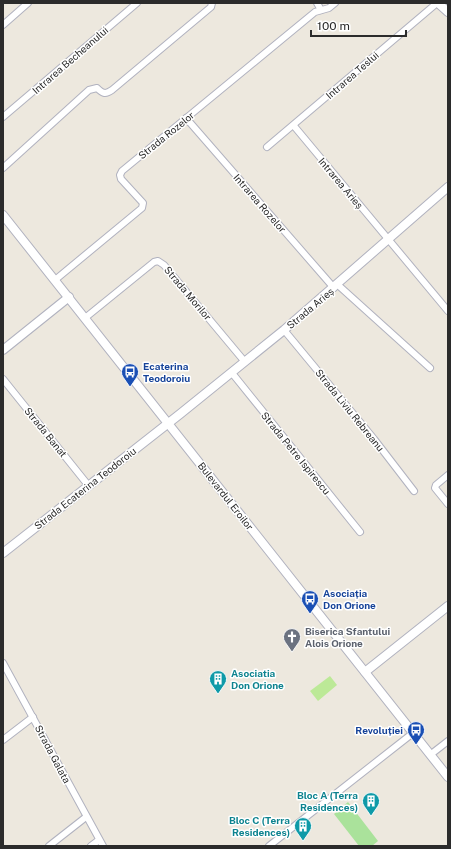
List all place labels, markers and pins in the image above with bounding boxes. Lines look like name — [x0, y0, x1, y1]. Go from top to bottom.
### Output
place label: Ecaterina Teodoroiu — [143, 360, 190, 384]
bus stop icon: Ecaterina Teodoroiu — [120, 362, 140, 387]
place label: Asociația Don Orione — [323, 587, 376, 611]
bus stop icon: Asociația Don Orione — [300, 589, 320, 614]
place label: Biserica Sfantului Alois Orione — [305, 625, 390, 649]
church icon: Biserica Sfantului Alois Orione — [282, 627, 302, 652]
place label: Asociatia Don Orione — [231, 667, 284, 691]
building icon: Asociatia Don Orione — [208, 669, 228, 694]
bus stop icon: Revoluției — [406, 720, 426, 745]
place label: Revoluției — [355, 724, 403, 736]
place label: Bloc A (Terra Residences) — [297, 789, 358, 813]
building icon: Bloc A (Terra Residences) — [361, 791, 381, 816]
place label: Bloc C (Terra Residences) — [229, 814, 290, 838]
building icon: Bloc C (Terra Residences) — [293, 816, 313, 841]

